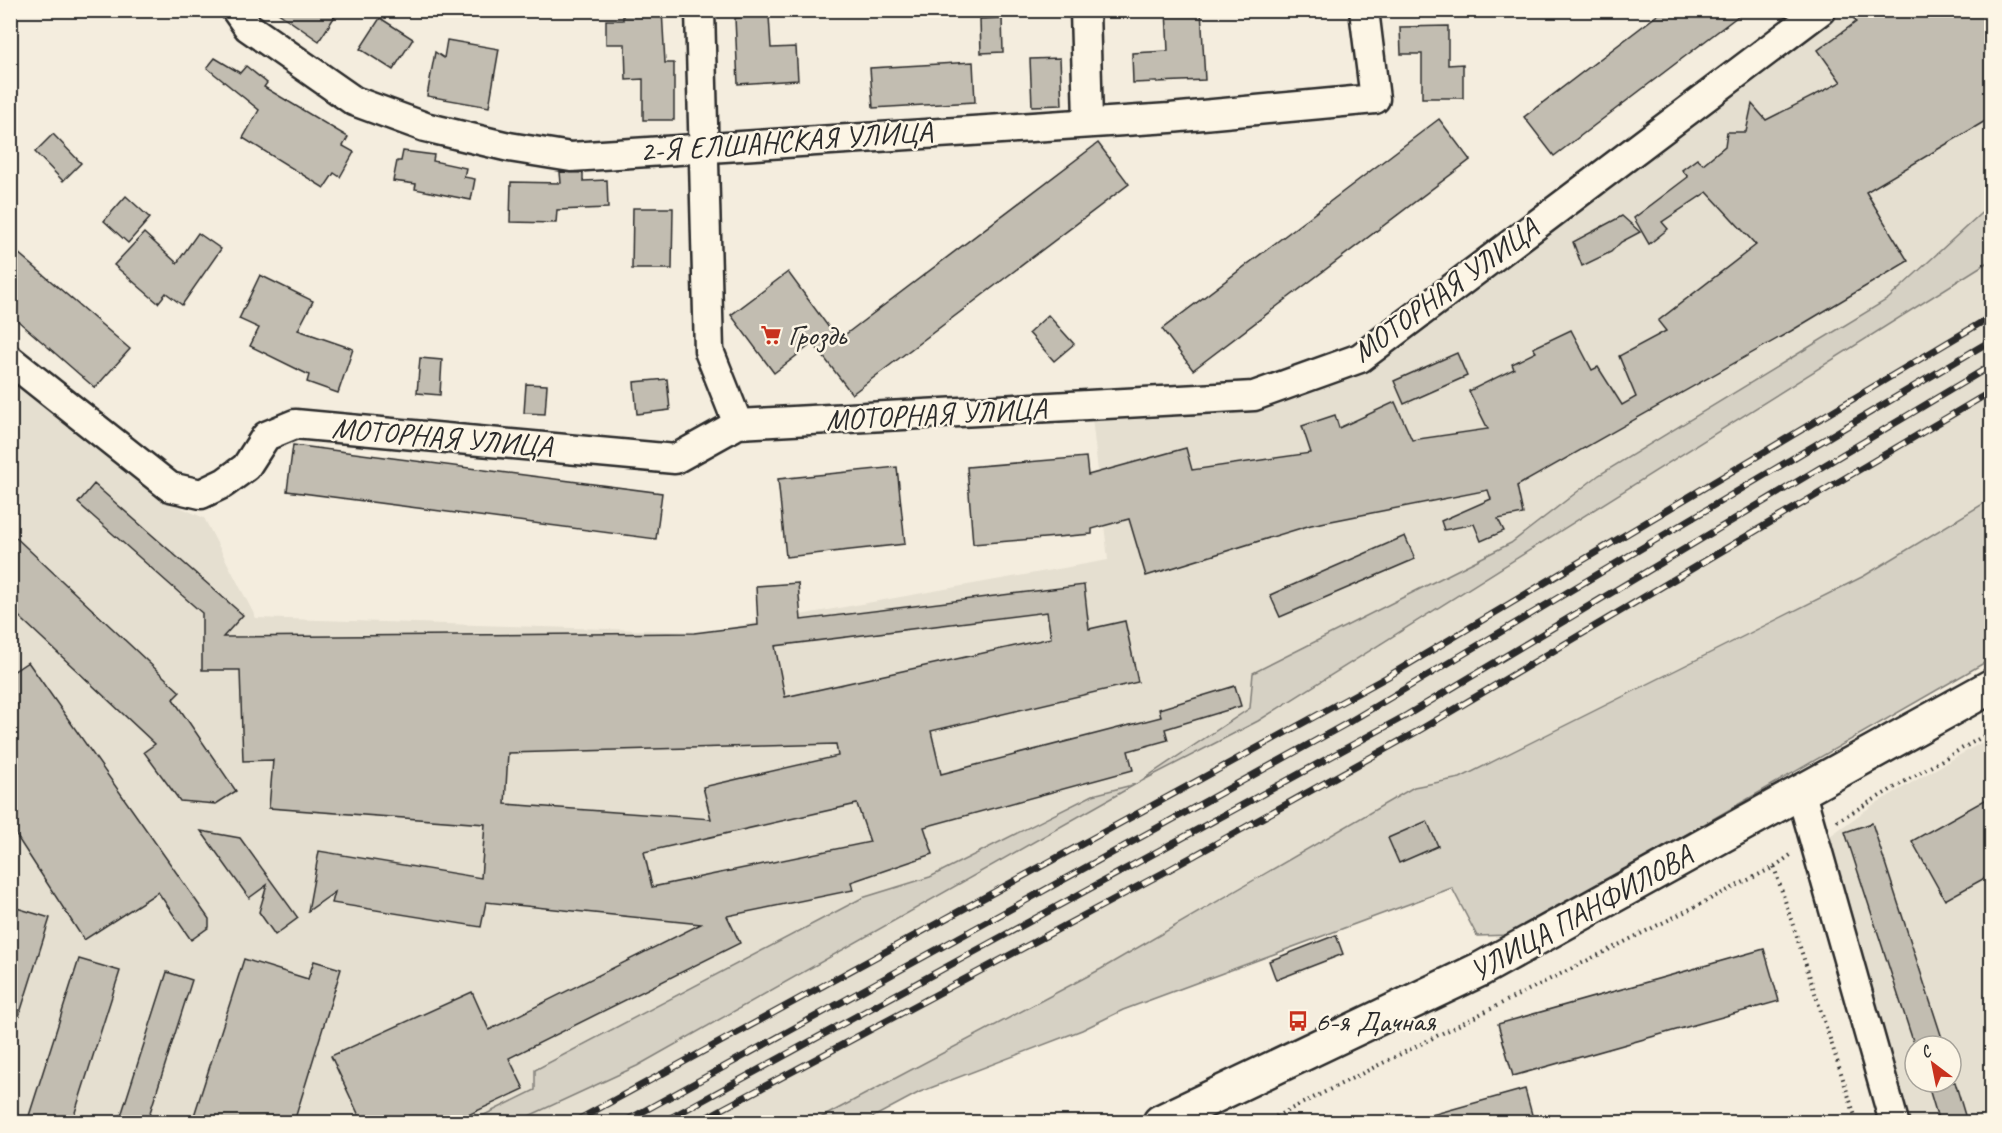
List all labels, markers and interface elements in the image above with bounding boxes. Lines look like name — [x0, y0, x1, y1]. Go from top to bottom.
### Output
street label: 2-Я ЕЛШАНСКАЯ УЛИЦА — [639, 112, 934, 170]
street label: МОТОРНАЯ УЛИЦА — [1345, 209, 1547, 370]
place label: Гроздь — [788, 316, 848, 354]
supermarket icon: Гроздь — [759, 323, 783, 347]
street label: МОТОРНАЯ УЛИЦА — [825, 389, 1049, 439]
street label: МОТОРНАЯ УЛИЦА — [330, 408, 556, 466]
street label: УЛИЦА ПАНФИЛОВА — [1463, 835, 1700, 990]
place label: 6-я Дачная — [1315, 1002, 1436, 1040]
bus stop icon: 6-я Дачная — [1286, 1009, 1310, 1033]
north arrow — [1903, 1034, 1963, 1094]
text: С — [1917, 1040, 1936, 1063]

